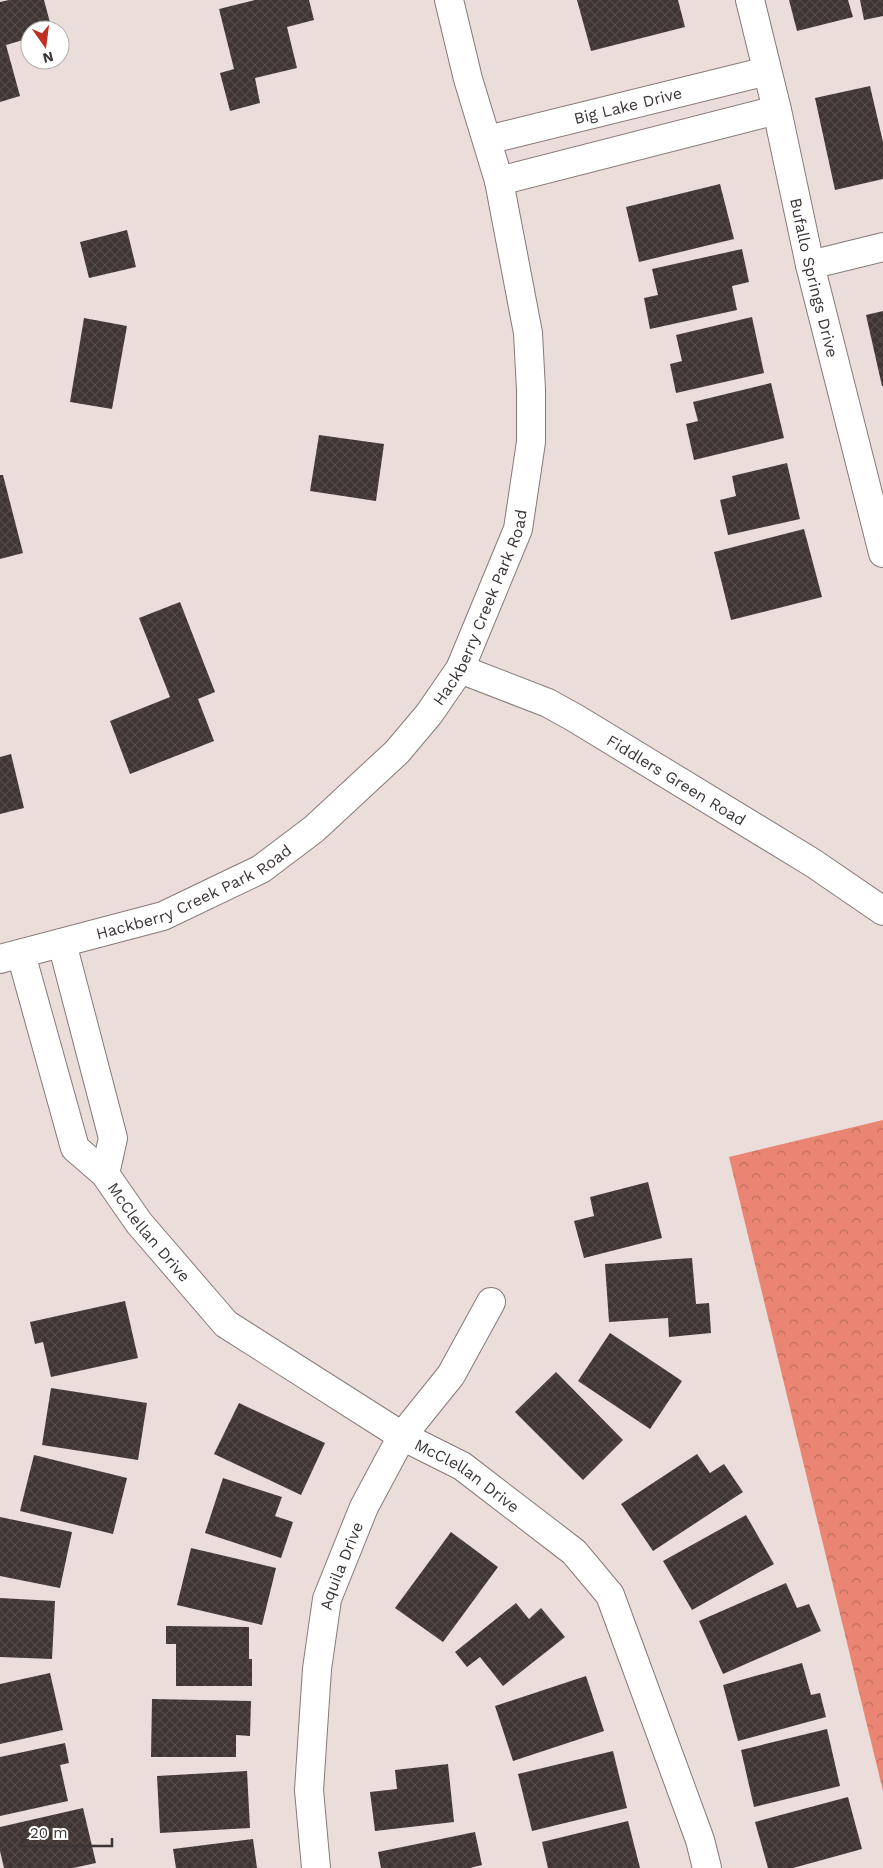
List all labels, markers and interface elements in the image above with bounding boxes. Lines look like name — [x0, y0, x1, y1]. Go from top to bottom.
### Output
north arrow — [20, 20, 70, 70]
text: N — [41, 49, 55, 67]
street label: Big Lake Drive — [572, 83, 684, 128]
street label: Bufallo Springs Drive — [786, 196, 842, 359]
street label: Hackberry Creek Park Road — [429, 508, 531, 709]
street label: Fiddlers Green Road — [603, 731, 749, 830]
street label: Hackberry Creek Park Road — [94, 841, 295, 943]
street label: McClellan Drive — [104, 1179, 194, 1286]
street label: McClellan Drive — [411, 1435, 523, 1517]
street label: Aquila Drive — [317, 1519, 367, 1611]
scale bar — [22, 1816, 112, 1848]
text: 20 m — [30, 1824, 68, 1842]

